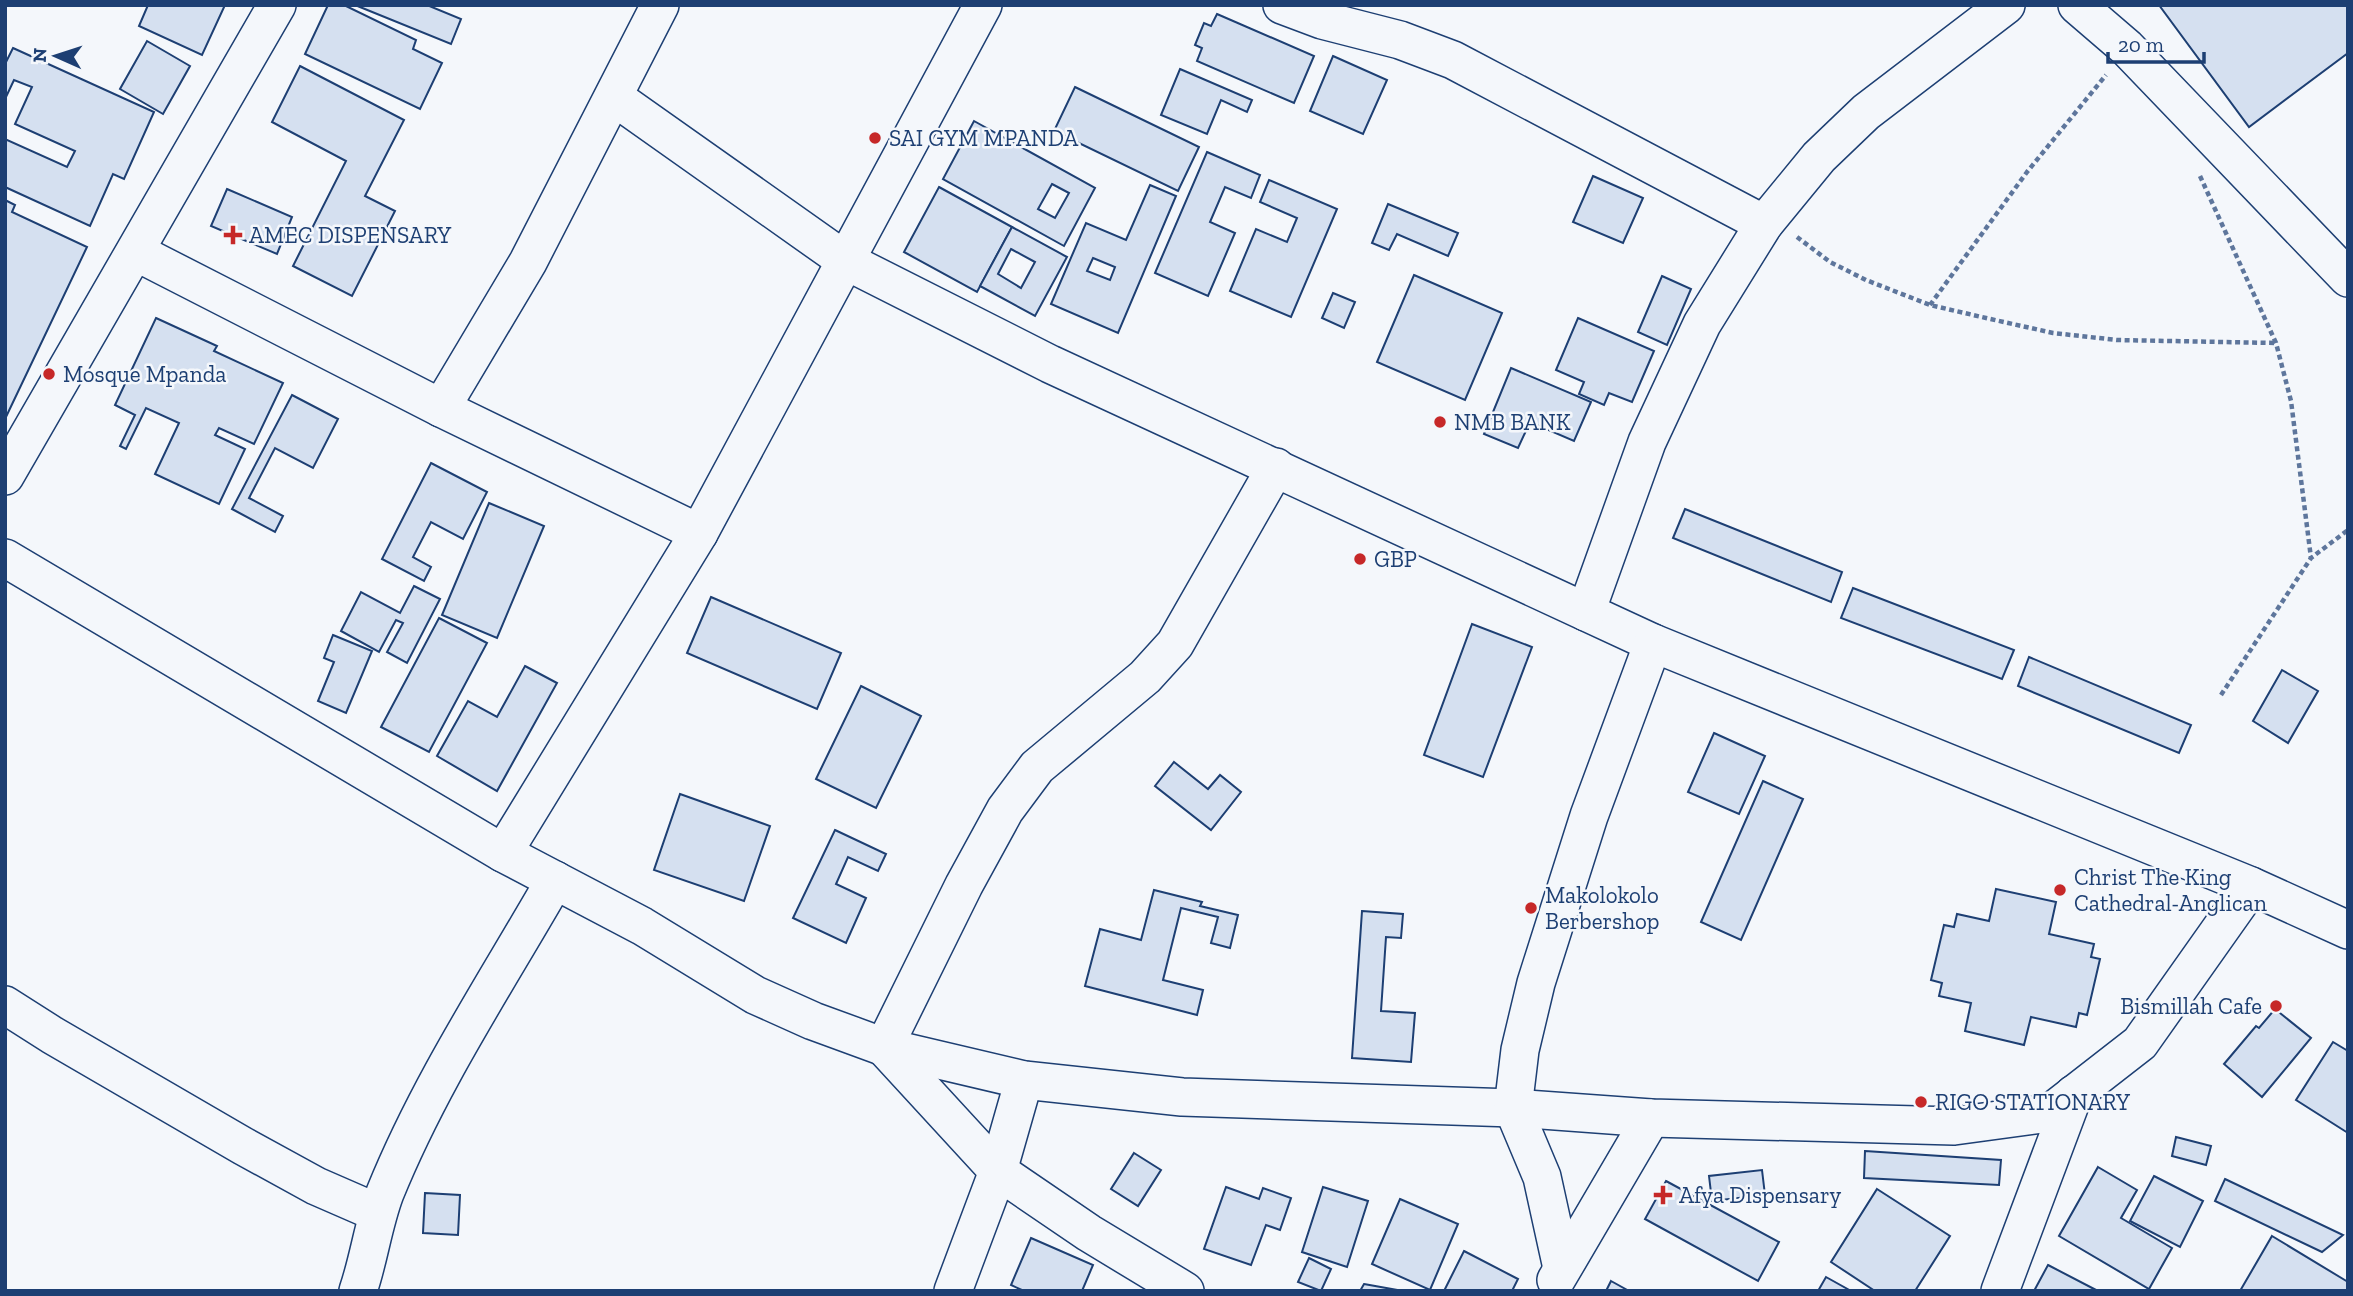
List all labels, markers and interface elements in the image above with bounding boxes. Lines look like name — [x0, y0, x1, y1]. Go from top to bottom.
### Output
north arrow — [21, 21, 91, 91]
scale bar — [2108, 21, 2204, 65]
text: 20 m — [2118, 32, 2164, 57]
text: N — [28, 47, 51, 63]
place label: SAI GYM MPANDA — [889, 124, 1079, 152]
marker: SAI GYM MPANDA — [867, 130, 883, 146]
place label: AMEC DISPENSARY — [249, 221, 452, 249]
marker: AMEC DISPENSARY — [223, 225, 243, 245]
place label: Mosque Mpanda — [63, 360, 226, 388]
marker: Mosque Mpanda — [41, 366, 57, 382]
place label: NMB BANK — [1454, 408, 1571, 436]
marker: NMB BANK — [1432, 414, 1448, 430]
place label: GBP — [1374, 545, 1417, 573]
marker: GBP — [1352, 551, 1368, 567]
place label: Christ The King Cathedral-Anglican — [2074, 863, 2267, 917]
place label: Makolokolo Berbershop — [1545, 881, 1660, 935]
marker: Christ The King Cathedral-Anglican — [2052, 882, 2068, 898]
marker: Makolokolo Berbershop — [1523, 900, 1539, 916]
place label: Bismillah Cafe — [2120, 992, 2262, 1020]
marker: Bismillah Cafe — [2268, 998, 2284, 1014]
place label: RIGO STATIONARY — [1935, 1088, 2131, 1116]
marker: RIGO STATIONARY — [1913, 1094, 1929, 1110]
place label: Afya Dispensary — [1679, 1181, 1842, 1209]
marker: Afya Dispensary — [1653, 1185, 1673, 1205]

